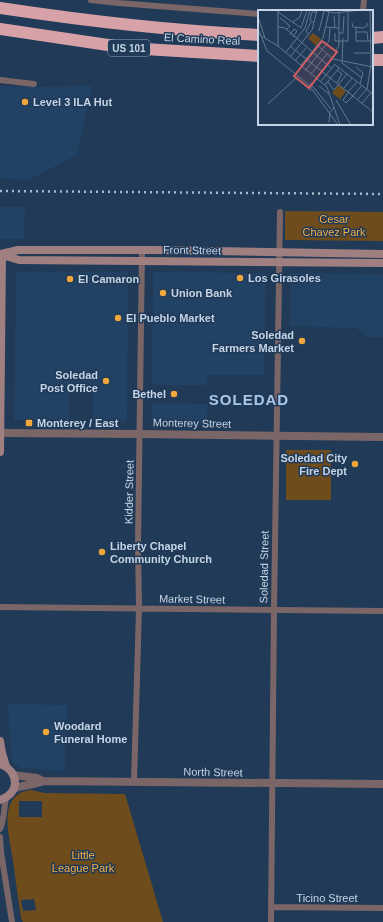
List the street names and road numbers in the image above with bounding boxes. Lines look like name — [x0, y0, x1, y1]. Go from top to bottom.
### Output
street label: El Camino Real — [164, 31, 240, 47]
road number: US 101 — [108, 40, 150, 56]
street label: Front Street — [163, 243, 221, 257]
street label: Monterey Street — [153, 416, 231, 430]
street label: Kidder Street — [122, 460, 136, 524]
street label: Soledad Street — [257, 531, 271, 603]
street label: Market Street — [159, 592, 225, 606]
street label: North Street — [183, 765, 243, 779]
street label: Ticino Street — [296, 892, 358, 904]

